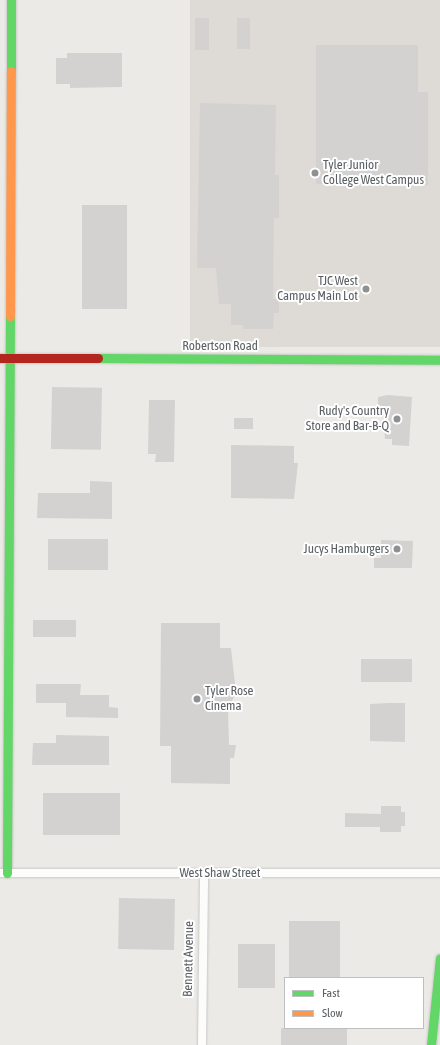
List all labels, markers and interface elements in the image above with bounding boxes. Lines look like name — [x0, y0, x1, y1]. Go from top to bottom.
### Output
place label: Tyler Junior College West Campus — [323, 158, 424, 189]
marker: Tyler Junior College West Campus — [310, 168, 320, 178]
place label: TJC West Campus Main Lot — [277, 274, 358, 305]
marker: TJC West Campus Main Lot — [361, 284, 371, 294]
street label: Robertson Road — [182, 338, 258, 354]
place label: Rudy's Country Store and Bar-B-Q — [306, 404, 389, 435]
marker: Rudy's Country Store and Bar-B-Q — [392, 414, 402, 424]
place label: Jucys Hamburgers — [304, 541, 389, 557]
marker: Jucys Hamburgers — [392, 544, 402, 554]
place label: Tyler Rose Cinema — [205, 684, 253, 715]
marker: Tyler Rose Cinema — [192, 694, 202, 704]
street label: West Shaw Street — [180, 865, 260, 881]
street label: Bennett Avenue — [181, 921, 197, 997]
legend — [284, 977, 424, 1029]
text: Fast — [322, 986, 340, 1000]
text: Slow — [322, 1006, 343, 1020]

